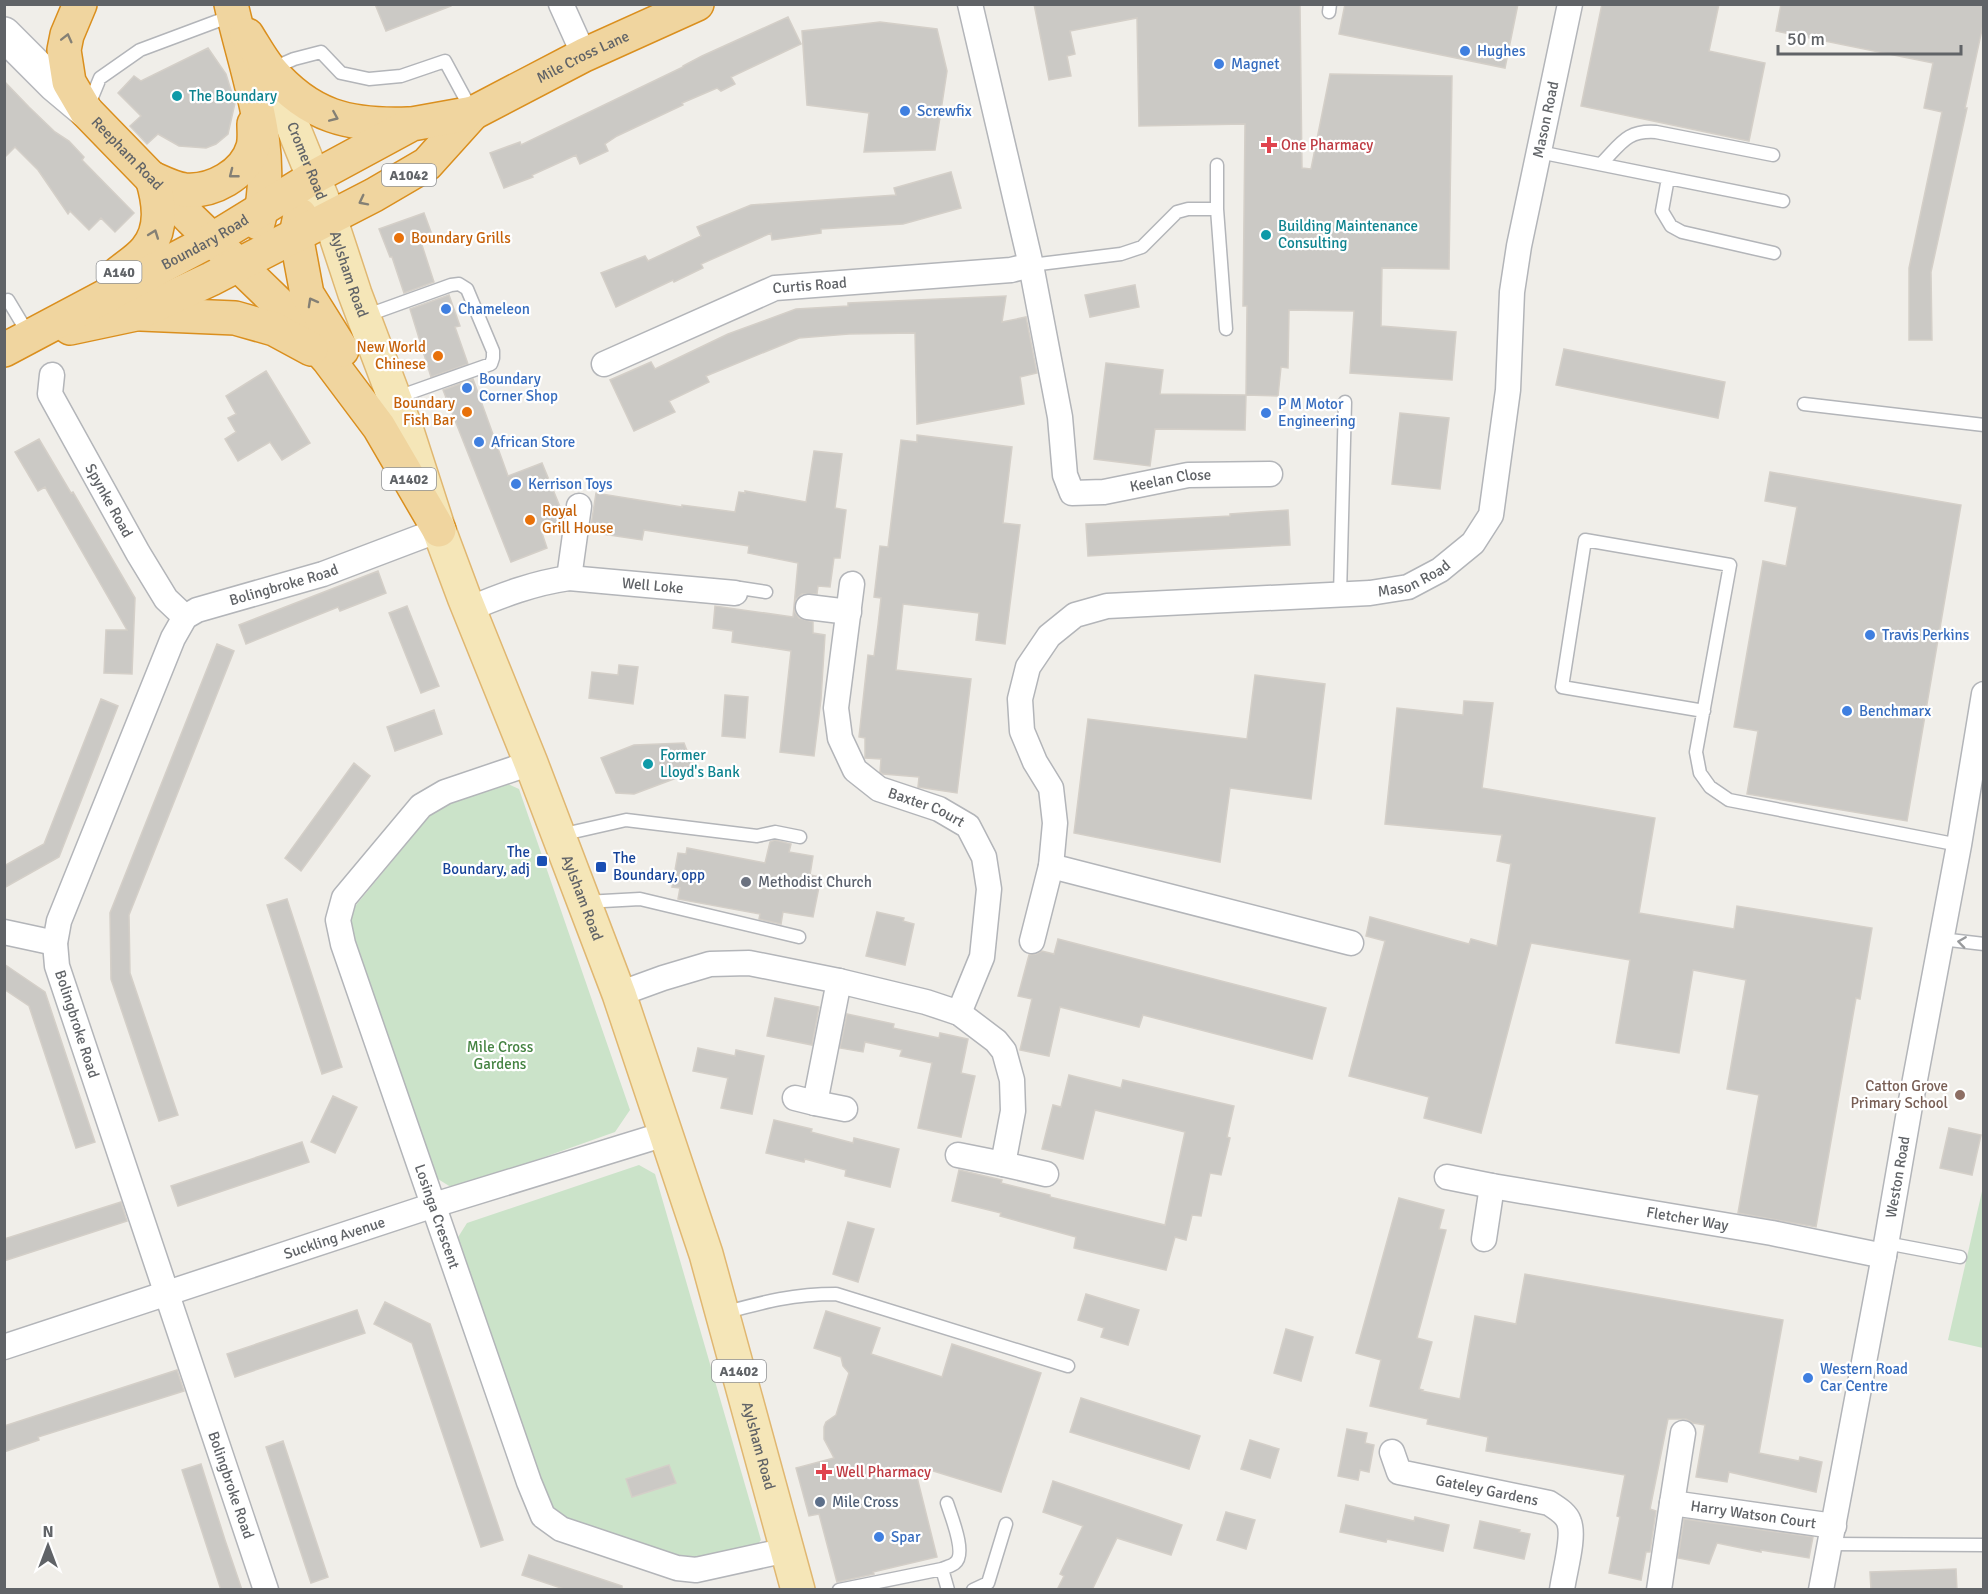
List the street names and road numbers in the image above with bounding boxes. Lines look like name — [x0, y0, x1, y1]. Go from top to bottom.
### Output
street label: Mile Cross Lane — [534, 27, 632, 87]
street label: Mason Road — [1529, 80, 1562, 159]
street label: Reepham Road — [88, 113, 167, 194]
street label: Cromer Road — [283, 119, 331, 203]
road number: A1042 — [382, 164, 436, 186]
street label: Boundary Road — [158, 210, 252, 274]
street label: Aylsham Road — [326, 229, 372, 320]
road number: A140 — [96, 261, 142, 283]
street label: Curtis Road — [772, 274, 848, 297]
street label: Spynke Road — [81, 461, 137, 541]
street label: Keelan Close — [1128, 466, 1211, 496]
road number: A1402 — [382, 468, 436, 490]
street label: Mason Road — [1376, 556, 1454, 601]
street label: Bolingbroke Road — [227, 560, 341, 609]
street label: Well Loke — [621, 574, 684, 597]
street label: Baxter Court — [886, 784, 968, 831]
street label: Aylsham Road — [558, 852, 607, 943]
street label: Bolingbroke Road — [51, 968, 103, 1080]
street label: Weston Road — [1882, 1135, 1914, 1219]
street label: Losinga Crescent — [411, 1162, 464, 1271]
street label: Fletcher Way — [1645, 1203, 1730, 1235]
street label: Suckling Avenue — [281, 1213, 387, 1263]
road number: A1402 — [712, 1360, 766, 1382]
street label: Aylsham Road — [738, 1400, 779, 1492]
street label: Bolingbroke Road — [204, 1429, 258, 1541]
street label: Gateley Gardens — [1434, 1471, 1540, 1510]
street label: Harry Watson Court — [1690, 1497, 1817, 1532]

